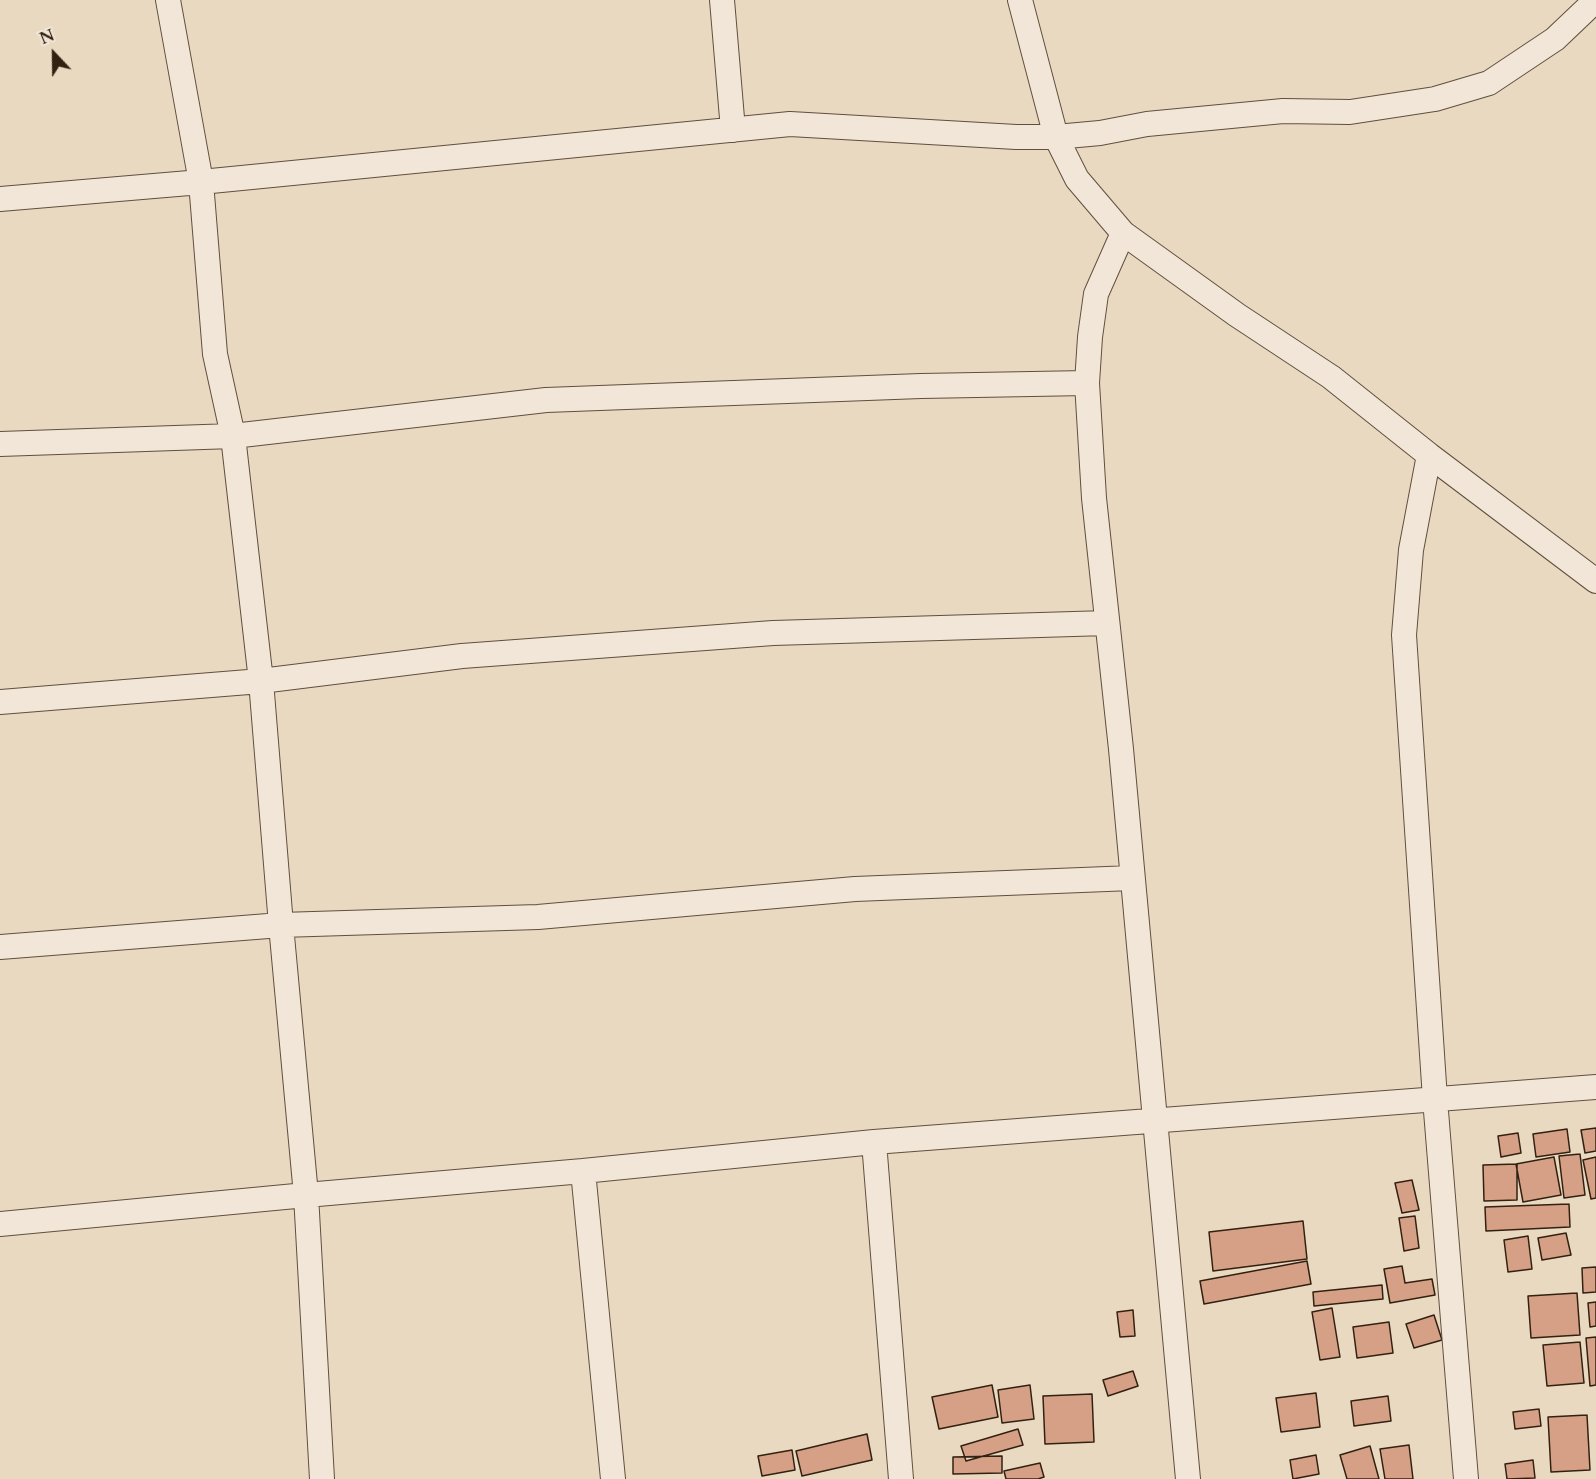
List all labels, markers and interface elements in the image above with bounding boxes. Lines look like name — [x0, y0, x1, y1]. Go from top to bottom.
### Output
north arrow — [24, 24, 84, 84]
text: N — [37, 25, 58, 50]

